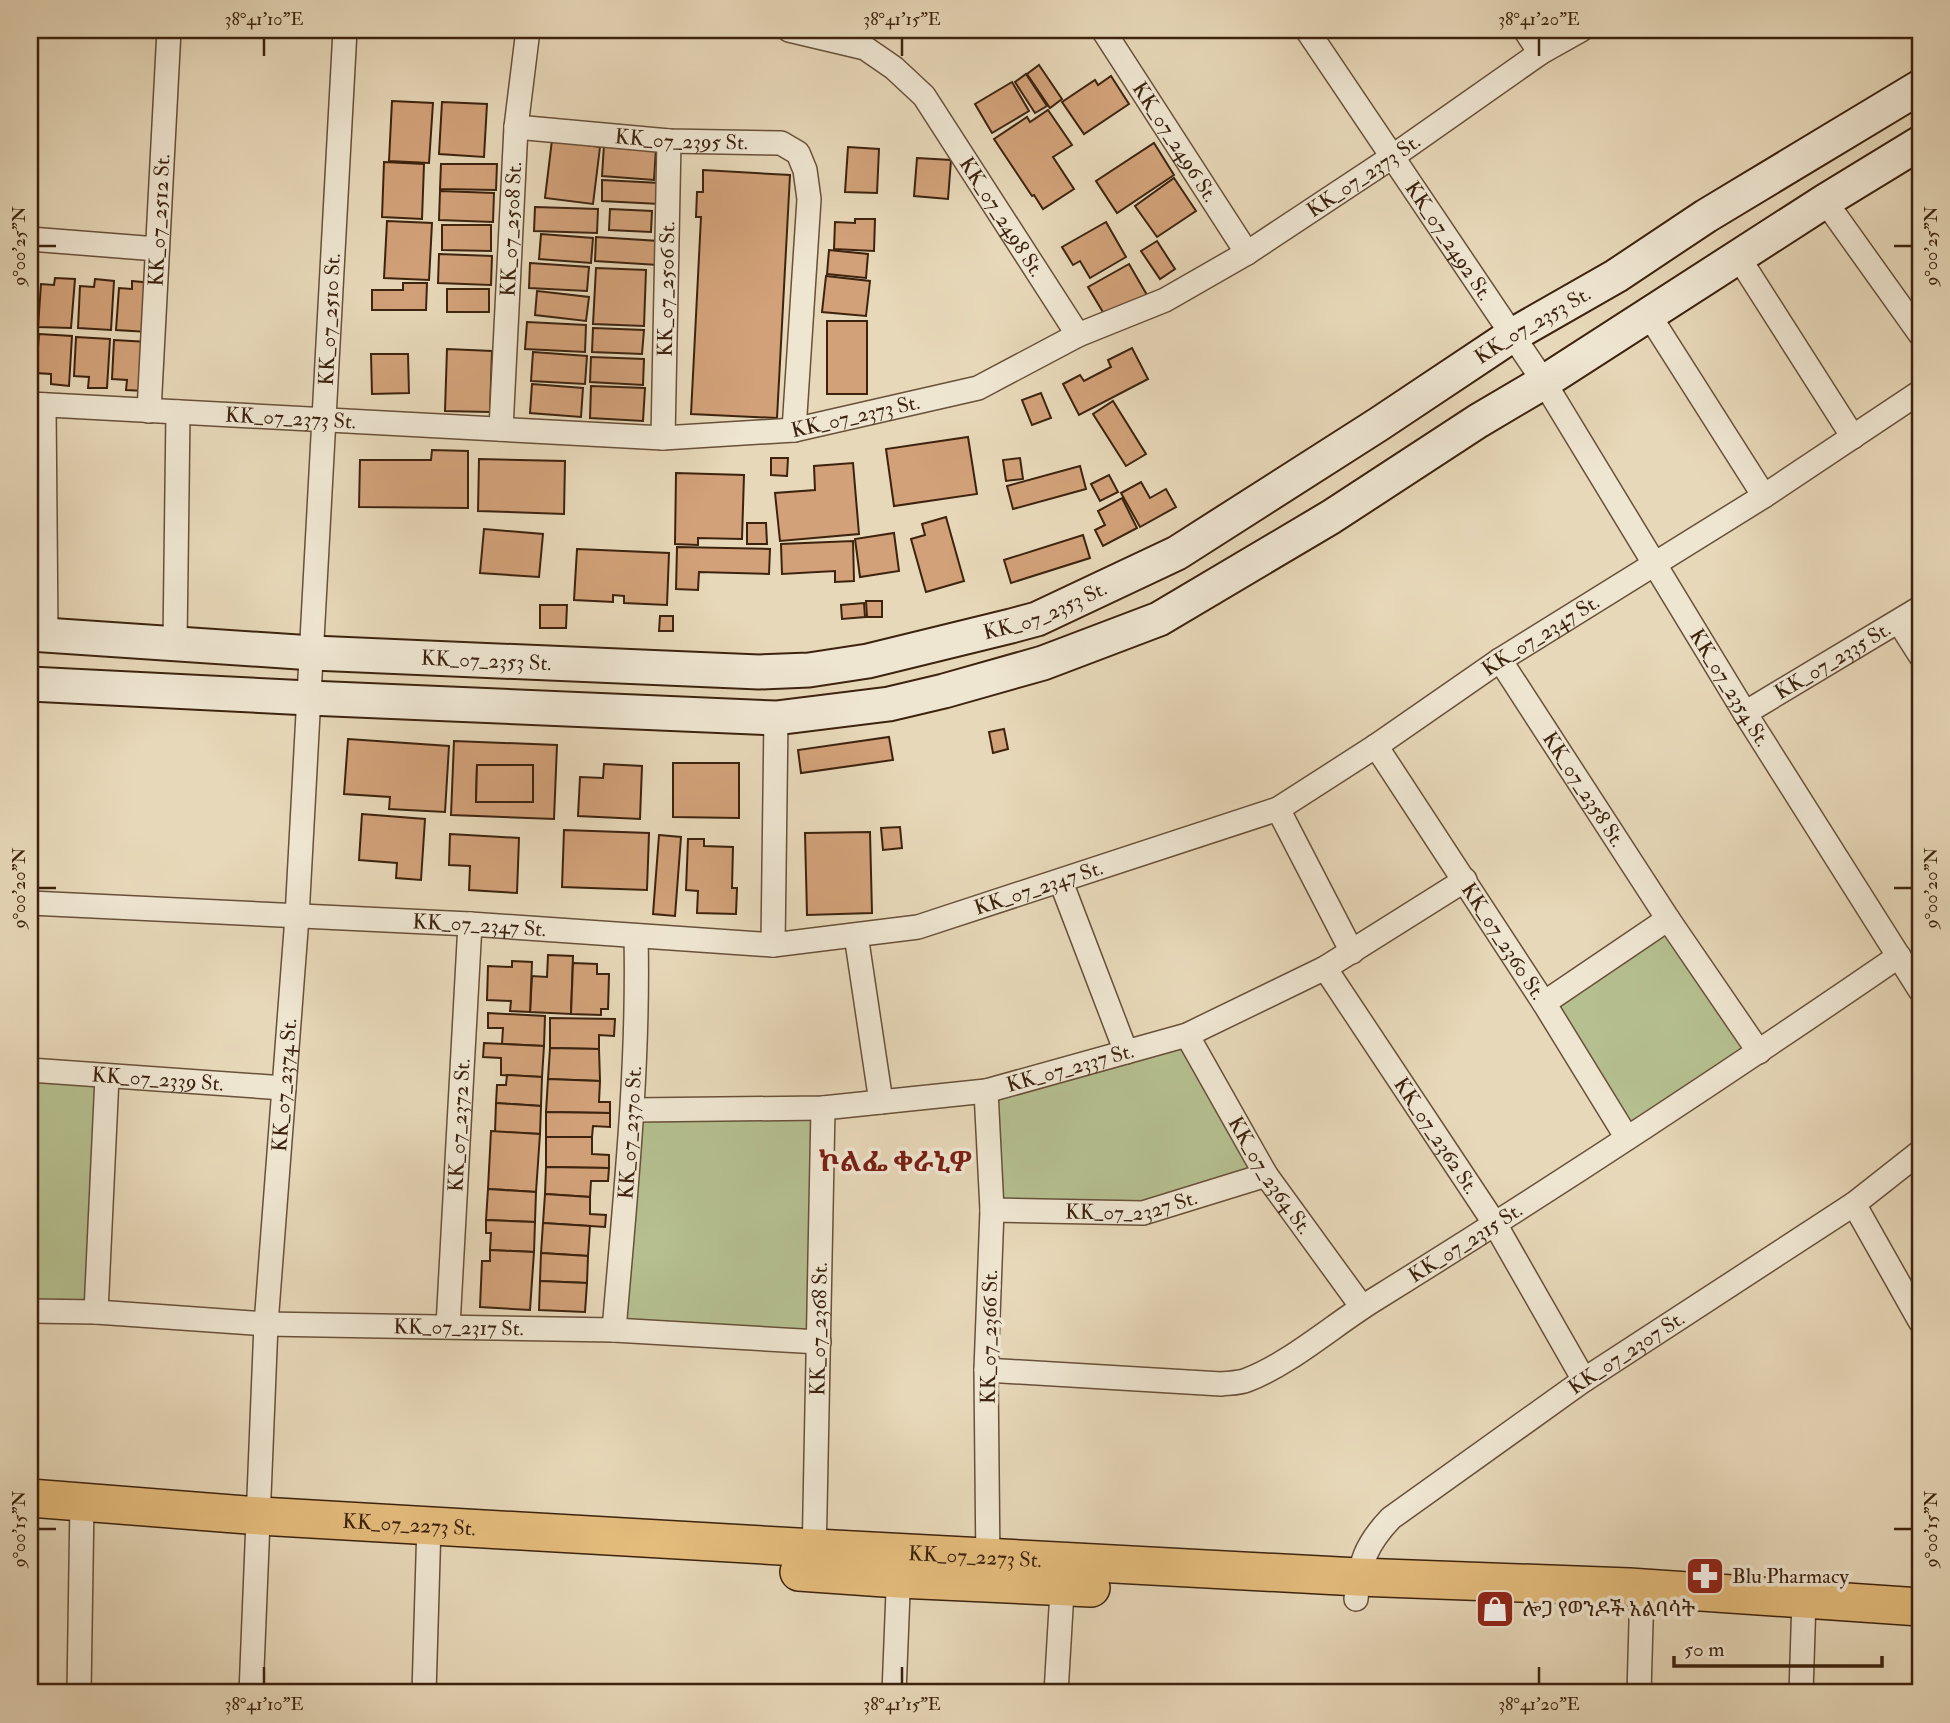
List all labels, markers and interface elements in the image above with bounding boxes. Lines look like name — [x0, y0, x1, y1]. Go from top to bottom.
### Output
text: 38°41'10"E — [225, 8, 303, 31]
text: 38°41'15"E — [863, 8, 941, 31]
text: 38°41'20"E — [1498, 8, 1580, 31]
street label: KK_07_2496 St. — [1126, 77, 1223, 207]
street label: KK_07_2395 St. — [614, 123, 748, 156]
street label: KK_07_2373 St. — [1302, 128, 1426, 224]
street label: KK_07_2498 St. — [953, 152, 1050, 282]
street label: KK_07_2512 St. — [143, 153, 176, 287]
street label: KK_07_2508 St. — [495, 161, 528, 297]
street label: KK_07_2492 St. — [1399, 176, 1498, 306]
text: 9°00'25"N — [8, 206, 31, 288]
text: 9°00'25"N — [1920, 206, 1943, 288]
street label: KK_07_2506 St. — [652, 221, 681, 357]
street label: KK_07_2510 St. — [313, 252, 347, 386]
street label: KK_07_2353 St. — [1469, 280, 1595, 371]
street label: KK_07_2373 St. — [789, 389, 922, 444]
street label: KK_07_2373 St. — [224, 402, 357, 435]
street label: KK_07_2353 St. — [980, 575, 1111, 646]
street label: KK_07_2347 St. — [1477, 589, 1604, 683]
street label: KK_07_2335 St. — [1770, 616, 1896, 706]
street label: KK_07_2354 St. — [1683, 624, 1776, 752]
street label: KK_07_2353 St. — [420, 645, 552, 677]
street label: KK_07_2358 St. — [1536, 727, 1631, 852]
text: 9°00'20"N — [8, 848, 31, 930]
text: 9°00'20"N — [1920, 848, 1943, 930]
street label: KK_07_2347 St. — [971, 854, 1106, 922]
street label: KK_07_2360 St. — [1455, 878, 1551, 1005]
street label: KK_07_2347 St. — [412, 908, 547, 943]
street label: KK_07_2374 St. — [266, 1017, 303, 1153]
street label: KK_07_2337 St. — [1003, 1038, 1137, 1099]
street label: KK_07_2372 St. — [442, 1058, 477, 1193]
street label: KK_07_2339 St. — [91, 1061, 224, 1098]
street label: KK_07_2370 St. — [612, 1065, 648, 1200]
street label: KK_07_2362 St. — [1387, 1072, 1484, 1199]
street label: KK_07_2364 St. — [1222, 1112, 1318, 1240]
district label: ኮልፌ ቀራኒዎ — [818, 1145, 972, 1180]
street label: KK_07_2327 St. — [1065, 1184, 1200, 1227]
street label: KK_07_2315 St. — [1403, 1197, 1528, 1289]
street label: KK_07_2368 St. — [804, 1262, 834, 1396]
street label: KK_07_2366 St. — [975, 1270, 1004, 1404]
street label: KK_07_2307 St. — [1563, 1305, 1690, 1401]
street label: KK_07_2317 St. — [393, 1313, 524, 1342]
text: 9°00'15"N — [8, 1491, 31, 1569]
text: 9°00'15"N — [1920, 1491, 1943, 1569]
street label: KK_07_2273 St. — [342, 1508, 476, 1542]
street label: KK_07_2273 St. — [908, 1540, 1043, 1574]
pharmacy icon: Blu Pharmacy — [1684, 1555, 1726, 1597]
place label: Blu Pharmacy — [1732, 1563, 1849, 1590]
shop icon: ሎጋ የወንዶች አልባሳት — [1474, 1588, 1516, 1630]
place label: ሎጋ የወንዶች አልባሳት — [1522, 1596, 1695, 1623]
scale bar — [1674, 1625, 1882, 1669]
text: 50 m — [1684, 1636, 1725, 1663]
text: 38°41'10"E — [225, 1693, 303, 1716]
text: 38°41'15"E — [863, 1693, 941, 1716]
text: 38°41'20"E — [1498, 1693, 1580, 1716]

